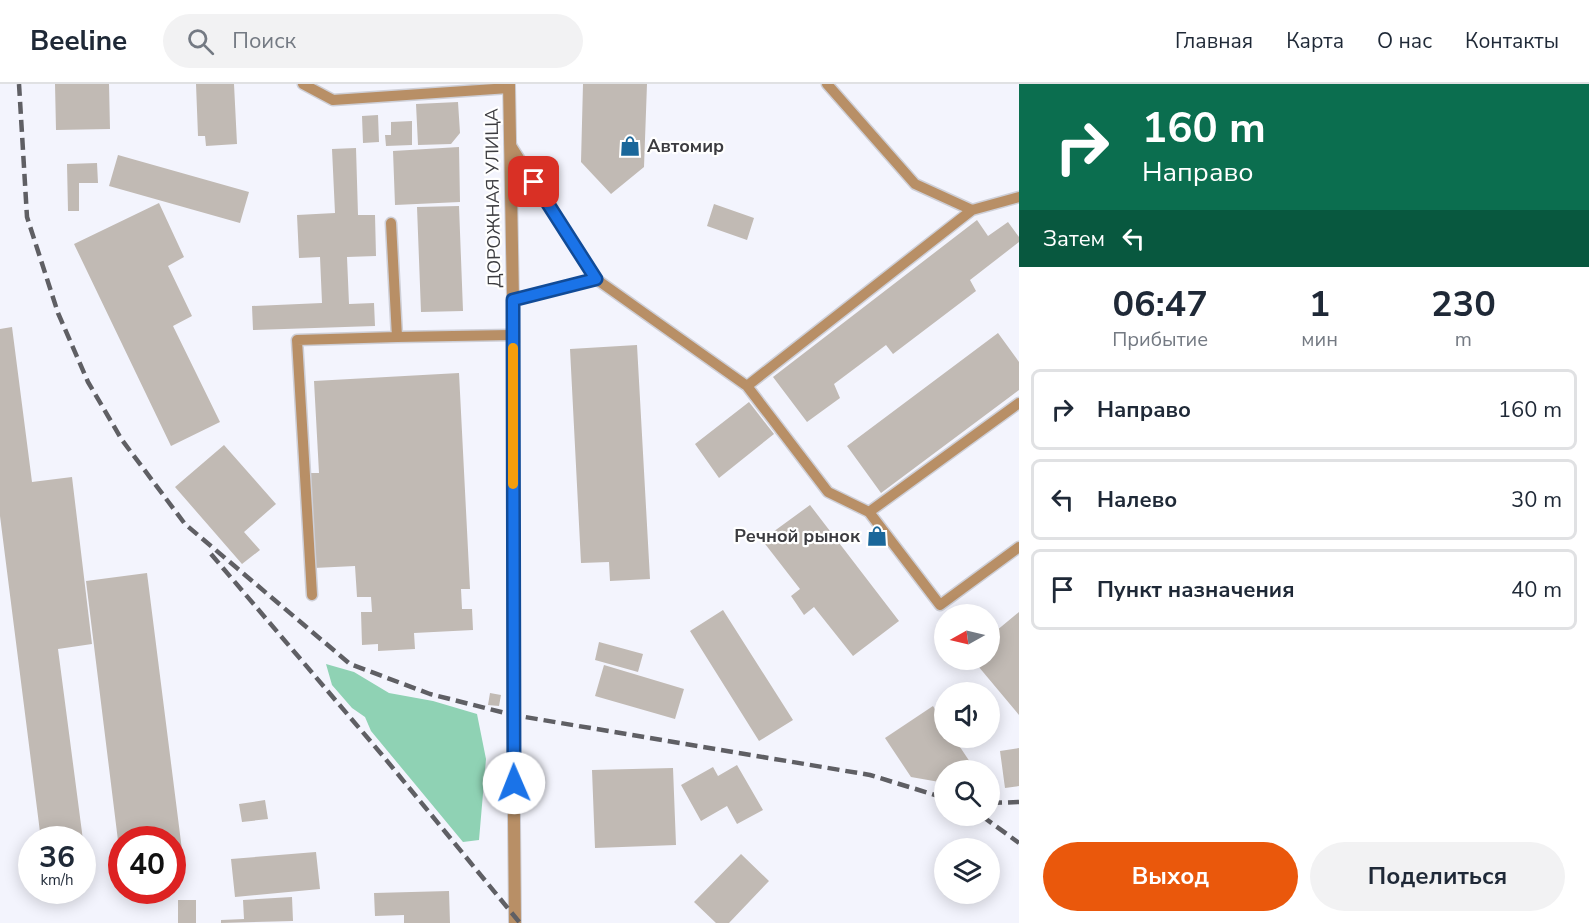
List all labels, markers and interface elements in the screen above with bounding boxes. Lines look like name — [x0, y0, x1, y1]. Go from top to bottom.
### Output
search box — [163, 14, 583, 68]
text: Beeline — [30, 22, 127, 60]
icon: search — [184, 25, 217, 58]
text: Поиск — [232, 26, 296, 56]
text: Главная — [1175, 27, 1253, 55]
text: Карта — [1286, 27, 1344, 55]
text: О нас — [1377, 27, 1432, 55]
text: Контакты — [1465, 27, 1559, 55]
text: 160 m — [1142, 100, 1266, 157]
street label: ДОРОЖНАЯ УЛИЦА — [479, 108, 507, 288]
icon: right — [1043, 108, 1121, 186]
shop icon: Автомир — [618, 134, 642, 158]
place label: Автомир — [647, 134, 724, 158]
text: Направо — [1142, 154, 1253, 191]
pin — [508, 156, 559, 207]
icon: arrive — [517, 165, 550, 198]
icon: left — [1117, 222, 1150, 255]
text: Затем — [1043, 224, 1105, 254]
text: 06:47 — [1112, 280, 1208, 329]
text: 1 — [1309, 280, 1330, 329]
text: 230 — [1431, 280, 1496, 329]
text: Прибытие — [1112, 326, 1208, 353]
text: мин — [1301, 326, 1338, 353]
text: m — [1455, 326, 1472, 353]
icon: right — [1046, 393, 1079, 426]
text: Направо — [1097, 395, 1191, 425]
text: 160 m — [1498, 395, 1562, 425]
icon: left — [1046, 483, 1079, 516]
text: Налево — [1097, 485, 1177, 515]
text: 30 m — [1511, 485, 1562, 515]
place label: Речной рынок — [734, 524, 861, 548]
shop icon: Речной рынок — [865, 524, 889, 548]
icon: arrive — [1046, 573, 1079, 606]
text: Пункт назначения — [1097, 575, 1295, 605]
text: 40 m — [1511, 575, 1562, 605]
north arrow — [934, 604, 1000, 670]
map controls — [934, 604, 1000, 904]
button: sound — [934, 682, 1000, 748]
position arrow — [482, 751, 546, 815]
button: search — [934, 760, 1000, 826]
speed limit sign: 40 — [108, 826, 186, 904]
text: 36 — [39, 837, 75, 878]
button: layers — [934, 838, 1000, 904]
button: Выход — [1043, 842, 1298, 911]
button: Поделиться — [1310, 842, 1565, 911]
text: km/h — [40, 870, 74, 890]

